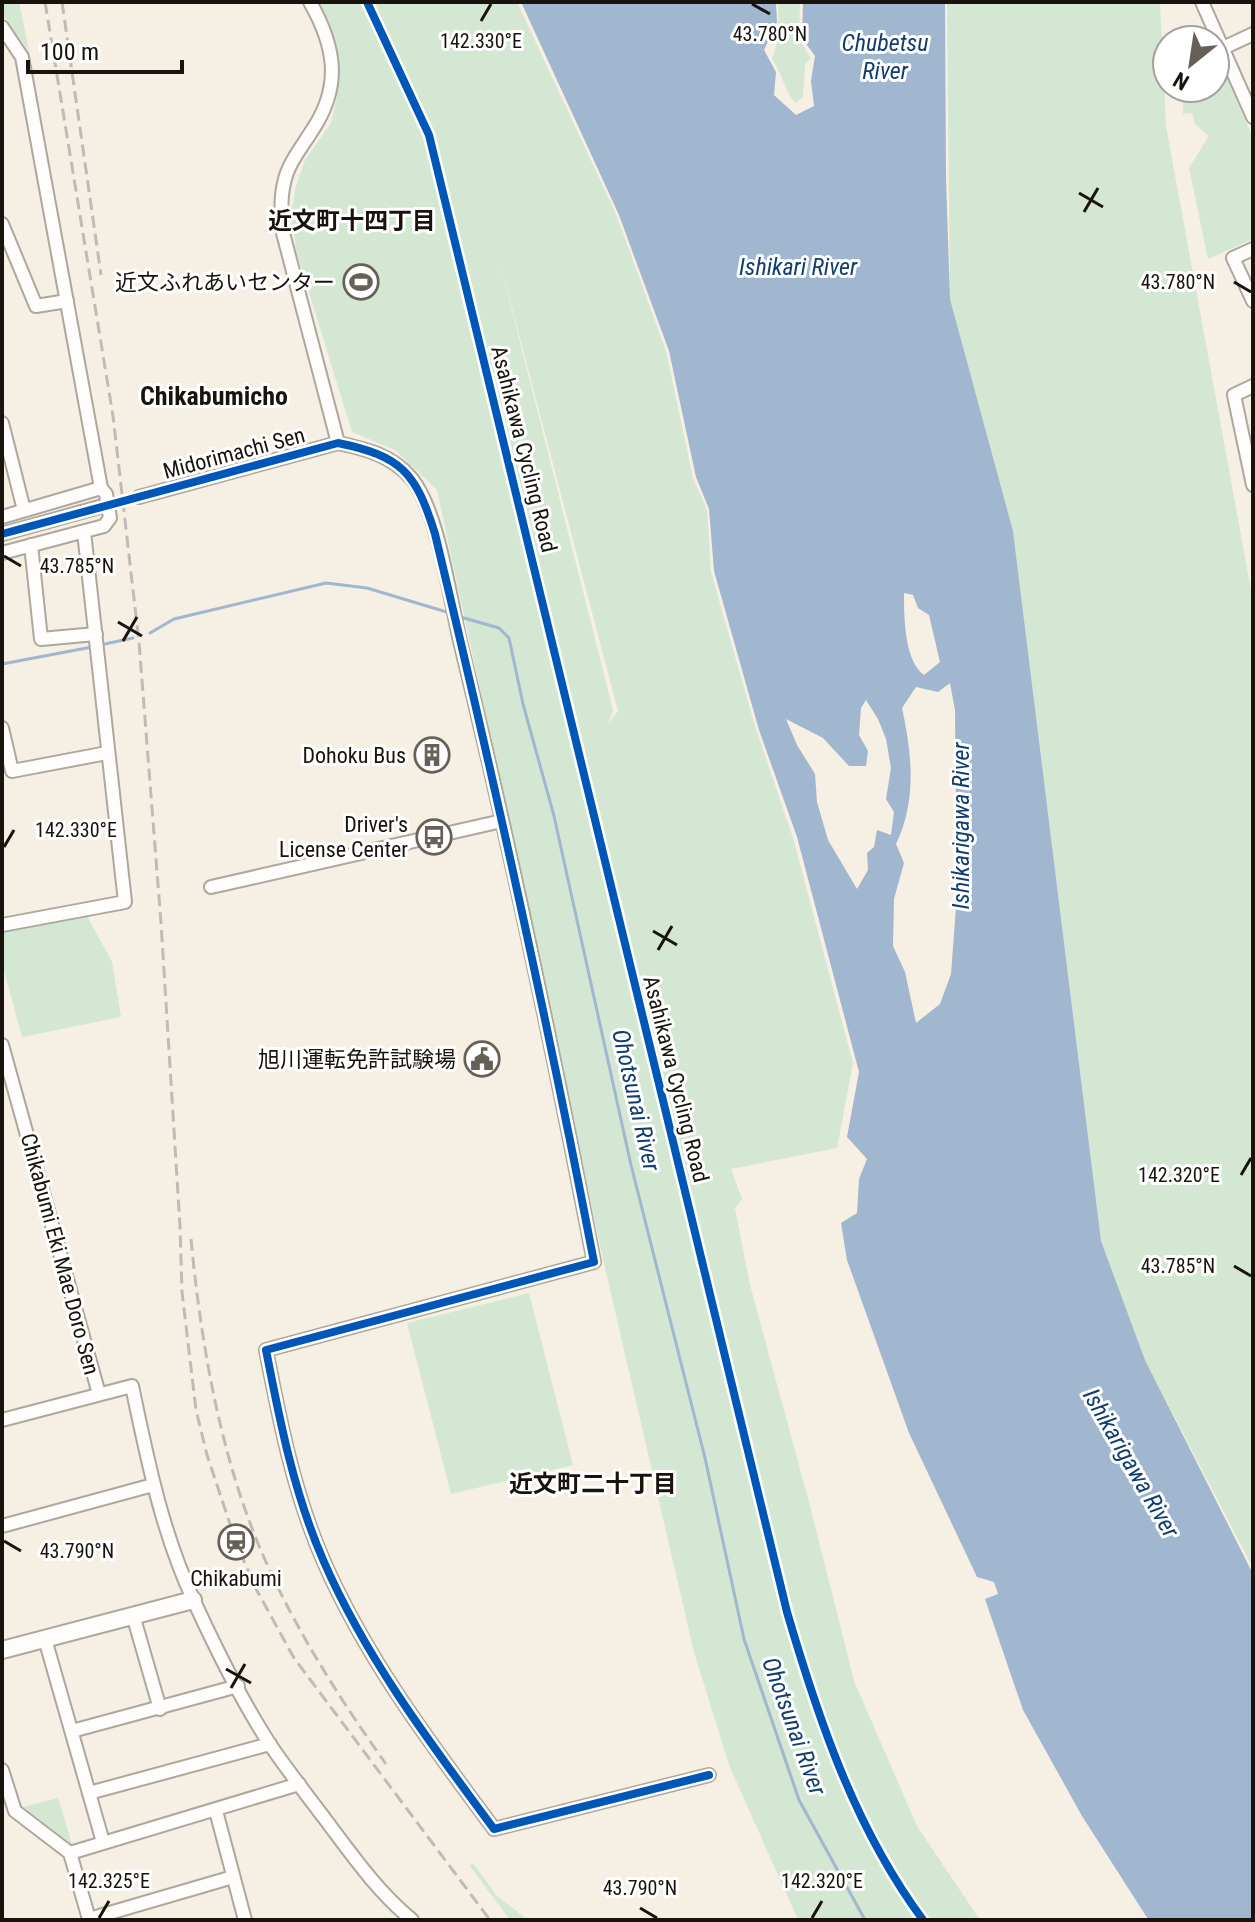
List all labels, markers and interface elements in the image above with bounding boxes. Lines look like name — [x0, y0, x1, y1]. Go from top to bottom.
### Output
text: 43.780°N — [733, 22, 807, 46]
scale bar — [28, 24, 182, 74]
north arrow — [1151, 24, 1231, 104]
text: 142.330°E — [440, 29, 522, 53]
water label: Chubetsu River — [842, 29, 928, 85]
text: 100 m — [40, 38, 99, 66]
text: N — [1169, 67, 1193, 95]
district label: 近文町十四丁目 — [268, 207, 436, 235]
water label: Ishikari River — [739, 253, 858, 281]
sports icon: 近文ふれあいセンター — [342, 263, 380, 301]
place label: 近文ふれあいセンター — [115, 270, 335, 295]
text: 43.780°N — [1141, 270, 1215, 294]
street label: Asahikawa Cycling Road — [486, 343, 562, 555]
district label: Chikabumicho — [140, 381, 288, 411]
street label: Midorimachi Sen — [160, 422, 308, 484]
text: 43.785°N — [40, 554, 114, 578]
building icon: Dohoku Bus — [413, 736, 451, 774]
water label: Ishikarigawa River — [947, 742, 975, 910]
place label: Dohoku Bus — [302, 743, 406, 768]
place label: Driver's License Center — [279, 812, 408, 862]
text: 142.330°E — [35, 818, 117, 842]
bus stop icon: Driver's License Center — [415, 818, 453, 856]
street label: Asahikawa Cycling Road — [638, 973, 714, 1185]
water label: Ohotsunai River — [606, 1026, 666, 1174]
public building icon: 旭川運転免許試験場 — [463, 1040, 501, 1078]
place label: 旭川運転免許試験場 — [258, 1047, 456, 1072]
street label: Chikabumi Eki Mae Doro Sen — [16, 1131, 104, 1377]
text: 142.320°E — [1138, 1163, 1220, 1187]
text: 43.785°N — [1141, 1254, 1215, 1278]
water label: Ishikarigawa River — [1077, 1384, 1185, 1543]
district label: 近文町二十丁目 — [509, 1470, 677, 1498]
station icon: Chikabumi — [217, 1523, 255, 1561]
text: 43.790°N — [40, 1539, 114, 1563]
place label: Chikabumi — [190, 1566, 282, 1591]
water label: Ohotsunai River — [756, 1653, 832, 1799]
text: 142.325°E — [68, 1869, 150, 1893]
text: 142.320°E — [781, 1869, 863, 1893]
text: 43.790°N — [603, 1876, 677, 1900]

